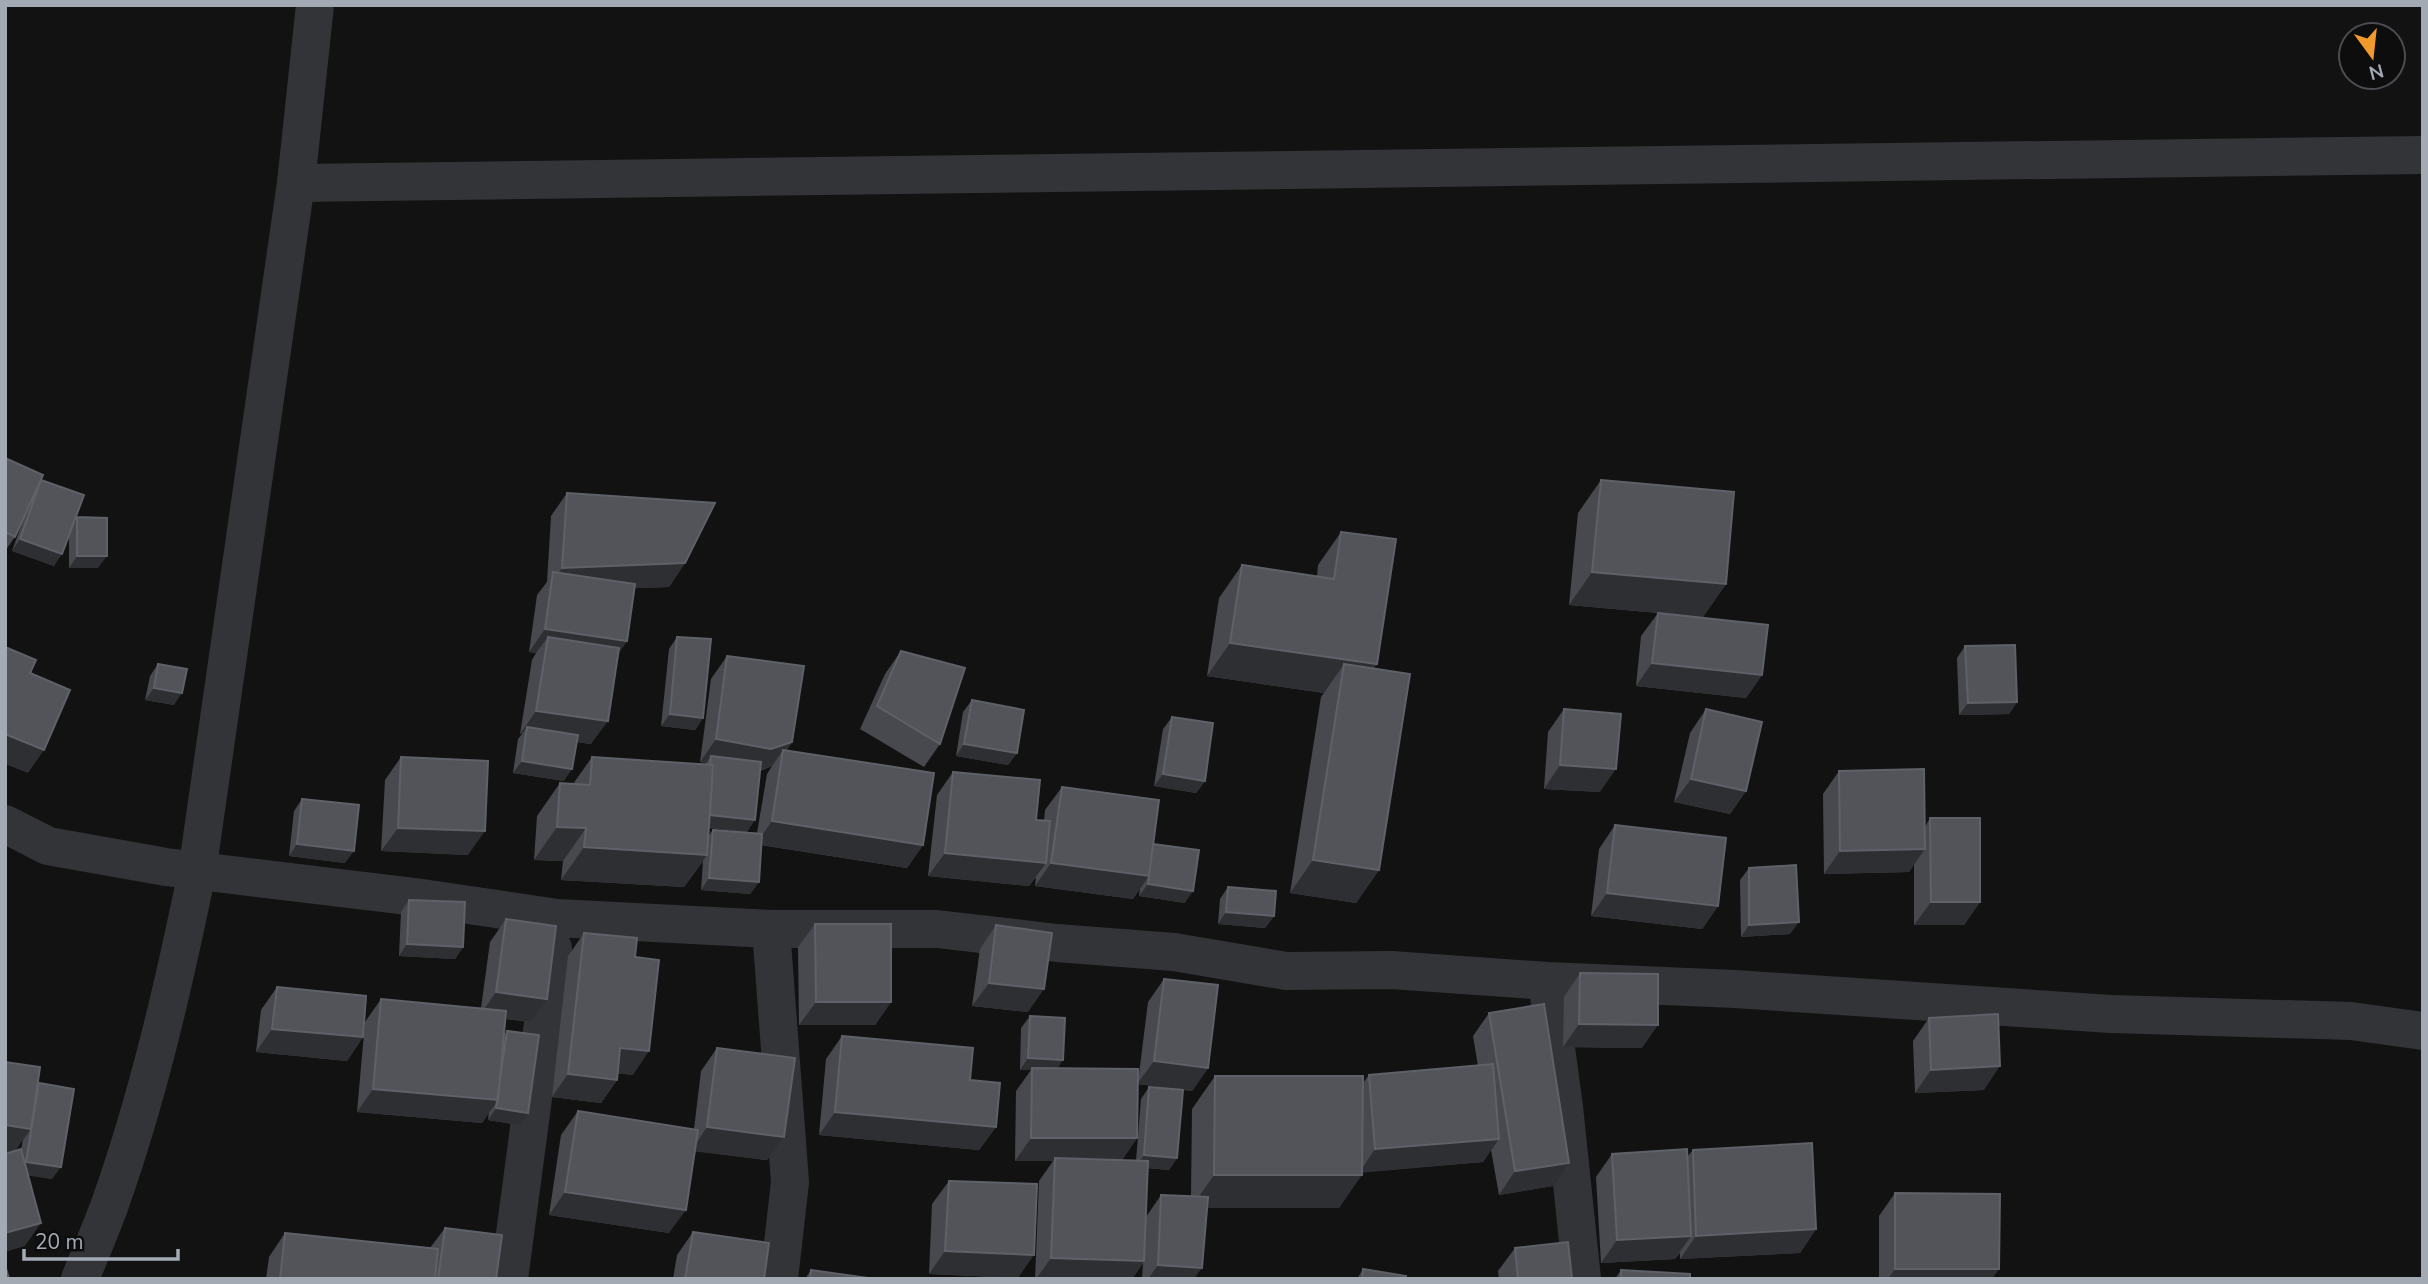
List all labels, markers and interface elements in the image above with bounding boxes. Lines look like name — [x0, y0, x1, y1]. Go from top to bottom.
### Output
north arrow — [2337, 21, 2407, 91]
text: N — [2366, 57, 2386, 86]
scale bar — [24, 1218, 178, 1262]
text: 20 m — [35, 1228, 84, 1256]

